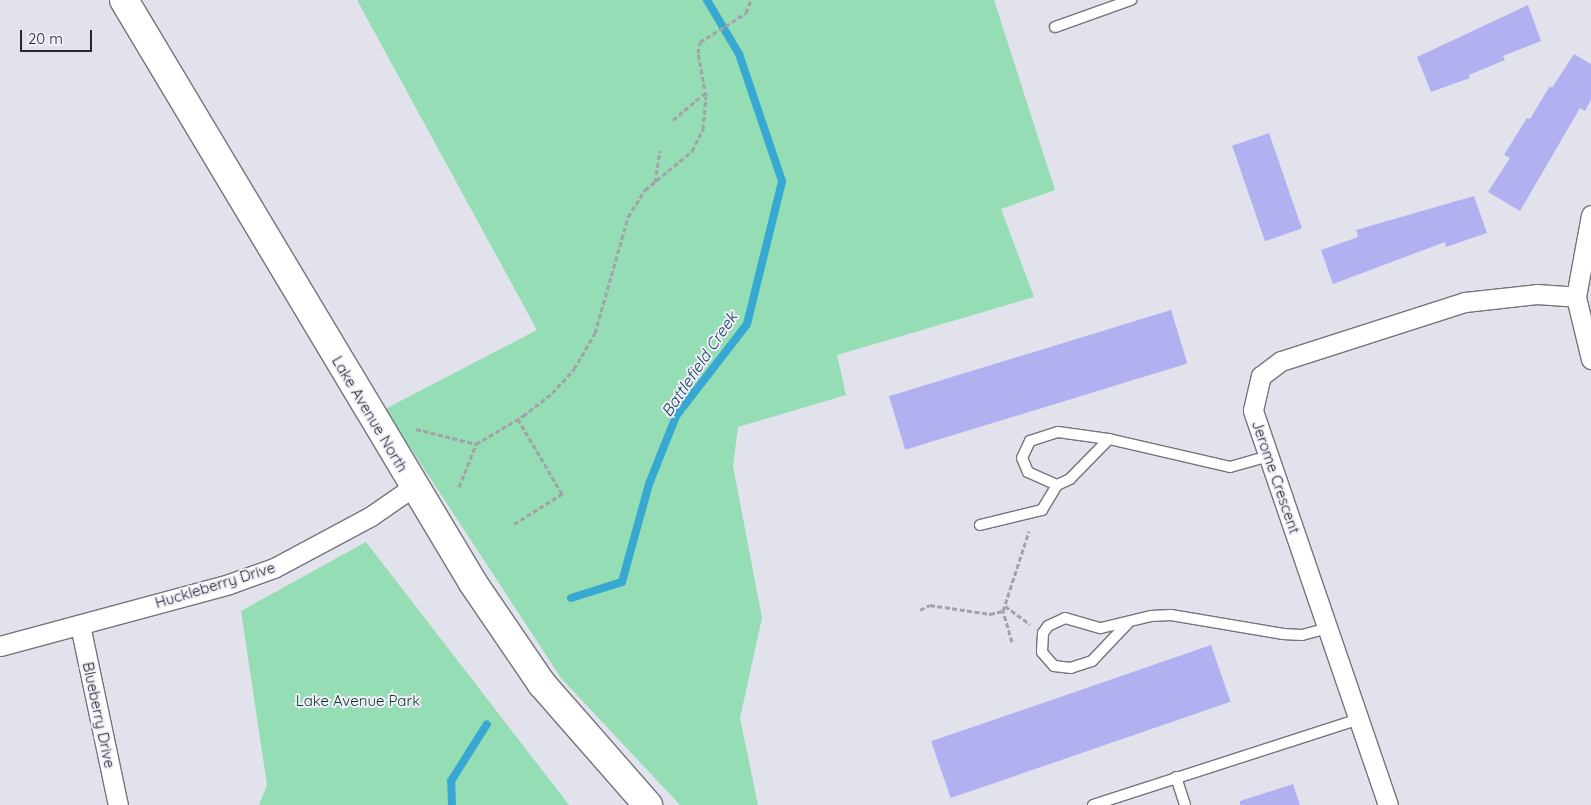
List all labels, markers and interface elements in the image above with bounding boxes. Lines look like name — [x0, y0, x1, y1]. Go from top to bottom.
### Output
scale bar — [22, 20, 95, 52]
text: 20 m — [28, 29, 63, 48]
water label: Battlefield Creek — [657, 308, 741, 420]
street label: Lake Avenue North — [328, 353, 412, 475]
street label: Jerome Crescent — [1248, 418, 1304, 536]
street label: Huckleberry Drive — [153, 558, 277, 612]
street label: Blueberry Drive — [79, 660, 119, 770]
park label: Lake Avenue Park — [296, 692, 420, 710]

